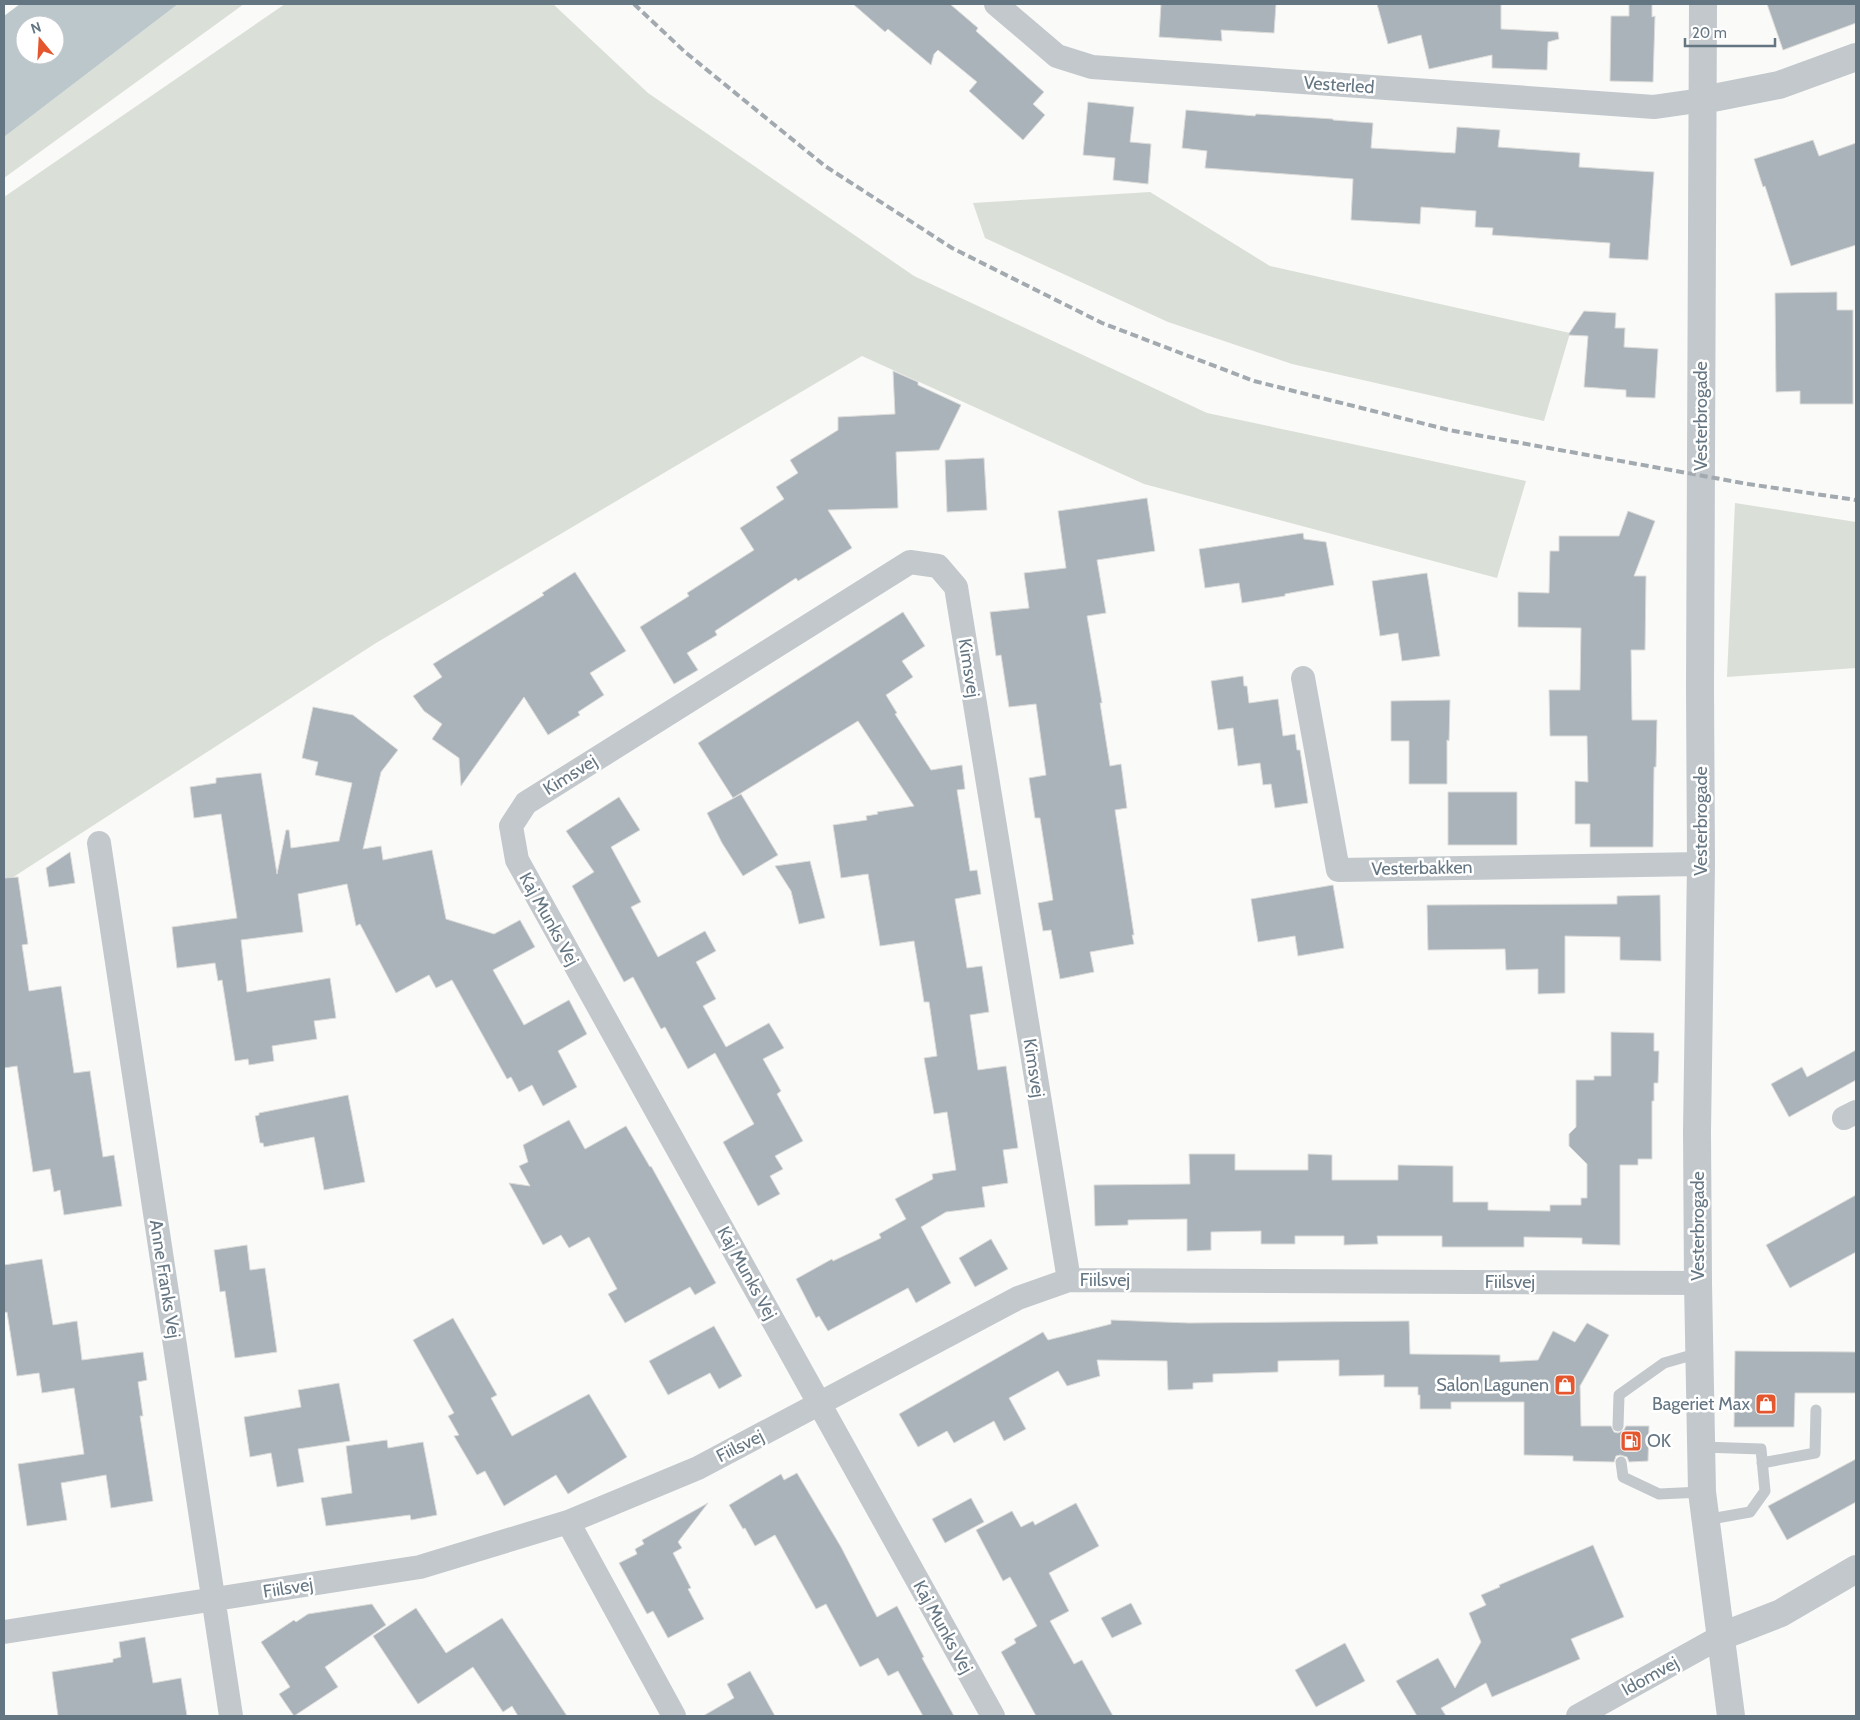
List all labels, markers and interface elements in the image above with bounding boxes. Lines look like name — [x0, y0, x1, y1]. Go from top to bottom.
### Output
north arrow — [15, 15, 65, 65]
scale bar — [1685, 15, 1775, 47]
text: N — [28, 18, 43, 38]
text: 20 m — [1692, 24, 1727, 42]
street label: Vesterled — [1303, 72, 1375, 98]
street label: Vesterbrogade — [1690, 361, 1712, 471]
street label: Kimsvej — [953, 637, 985, 699]
street label: Kimsvej — [539, 750, 601, 800]
street label: Vesterbrogade — [1690, 766, 1712, 876]
street label: Vesterbakken — [1371, 856, 1473, 880]
street label: Kaj Munks Vej — [514, 869, 584, 969]
street label: Kimsvej — [1018, 1037, 1050, 1099]
street label: Vesterbrogade — [1687, 1171, 1709, 1281]
street label: Anne Franks Vej — [145, 1218, 185, 1340]
street label: Kaj Munks Vej — [712, 1223, 782, 1323]
street label: Fiilsvej — [1080, 1269, 1130, 1291]
street label: Fiilsvej — [1485, 1271, 1535, 1293]
shop icon: Salon Lagunen — [1553, 1373, 1577, 1397]
place label: Salon Lagunen — [1436, 1374, 1549, 1396]
shop icon: Bageriet Max — [1754, 1392, 1778, 1416]
place label: Bageriet Max — [1652, 1393, 1750, 1415]
street label: Fiilsvej — [713, 1425, 767, 1467]
fuel station icon: OK — [1619, 1429, 1643, 1453]
place label: OK — [1647, 1430, 1672, 1452]
street label: Fiilsvej — [261, 1573, 315, 1603]
street label: Kaj Munks Vej — [908, 1577, 978, 1677]
street label: Idomvej — [1618, 1651, 1682, 1701]

